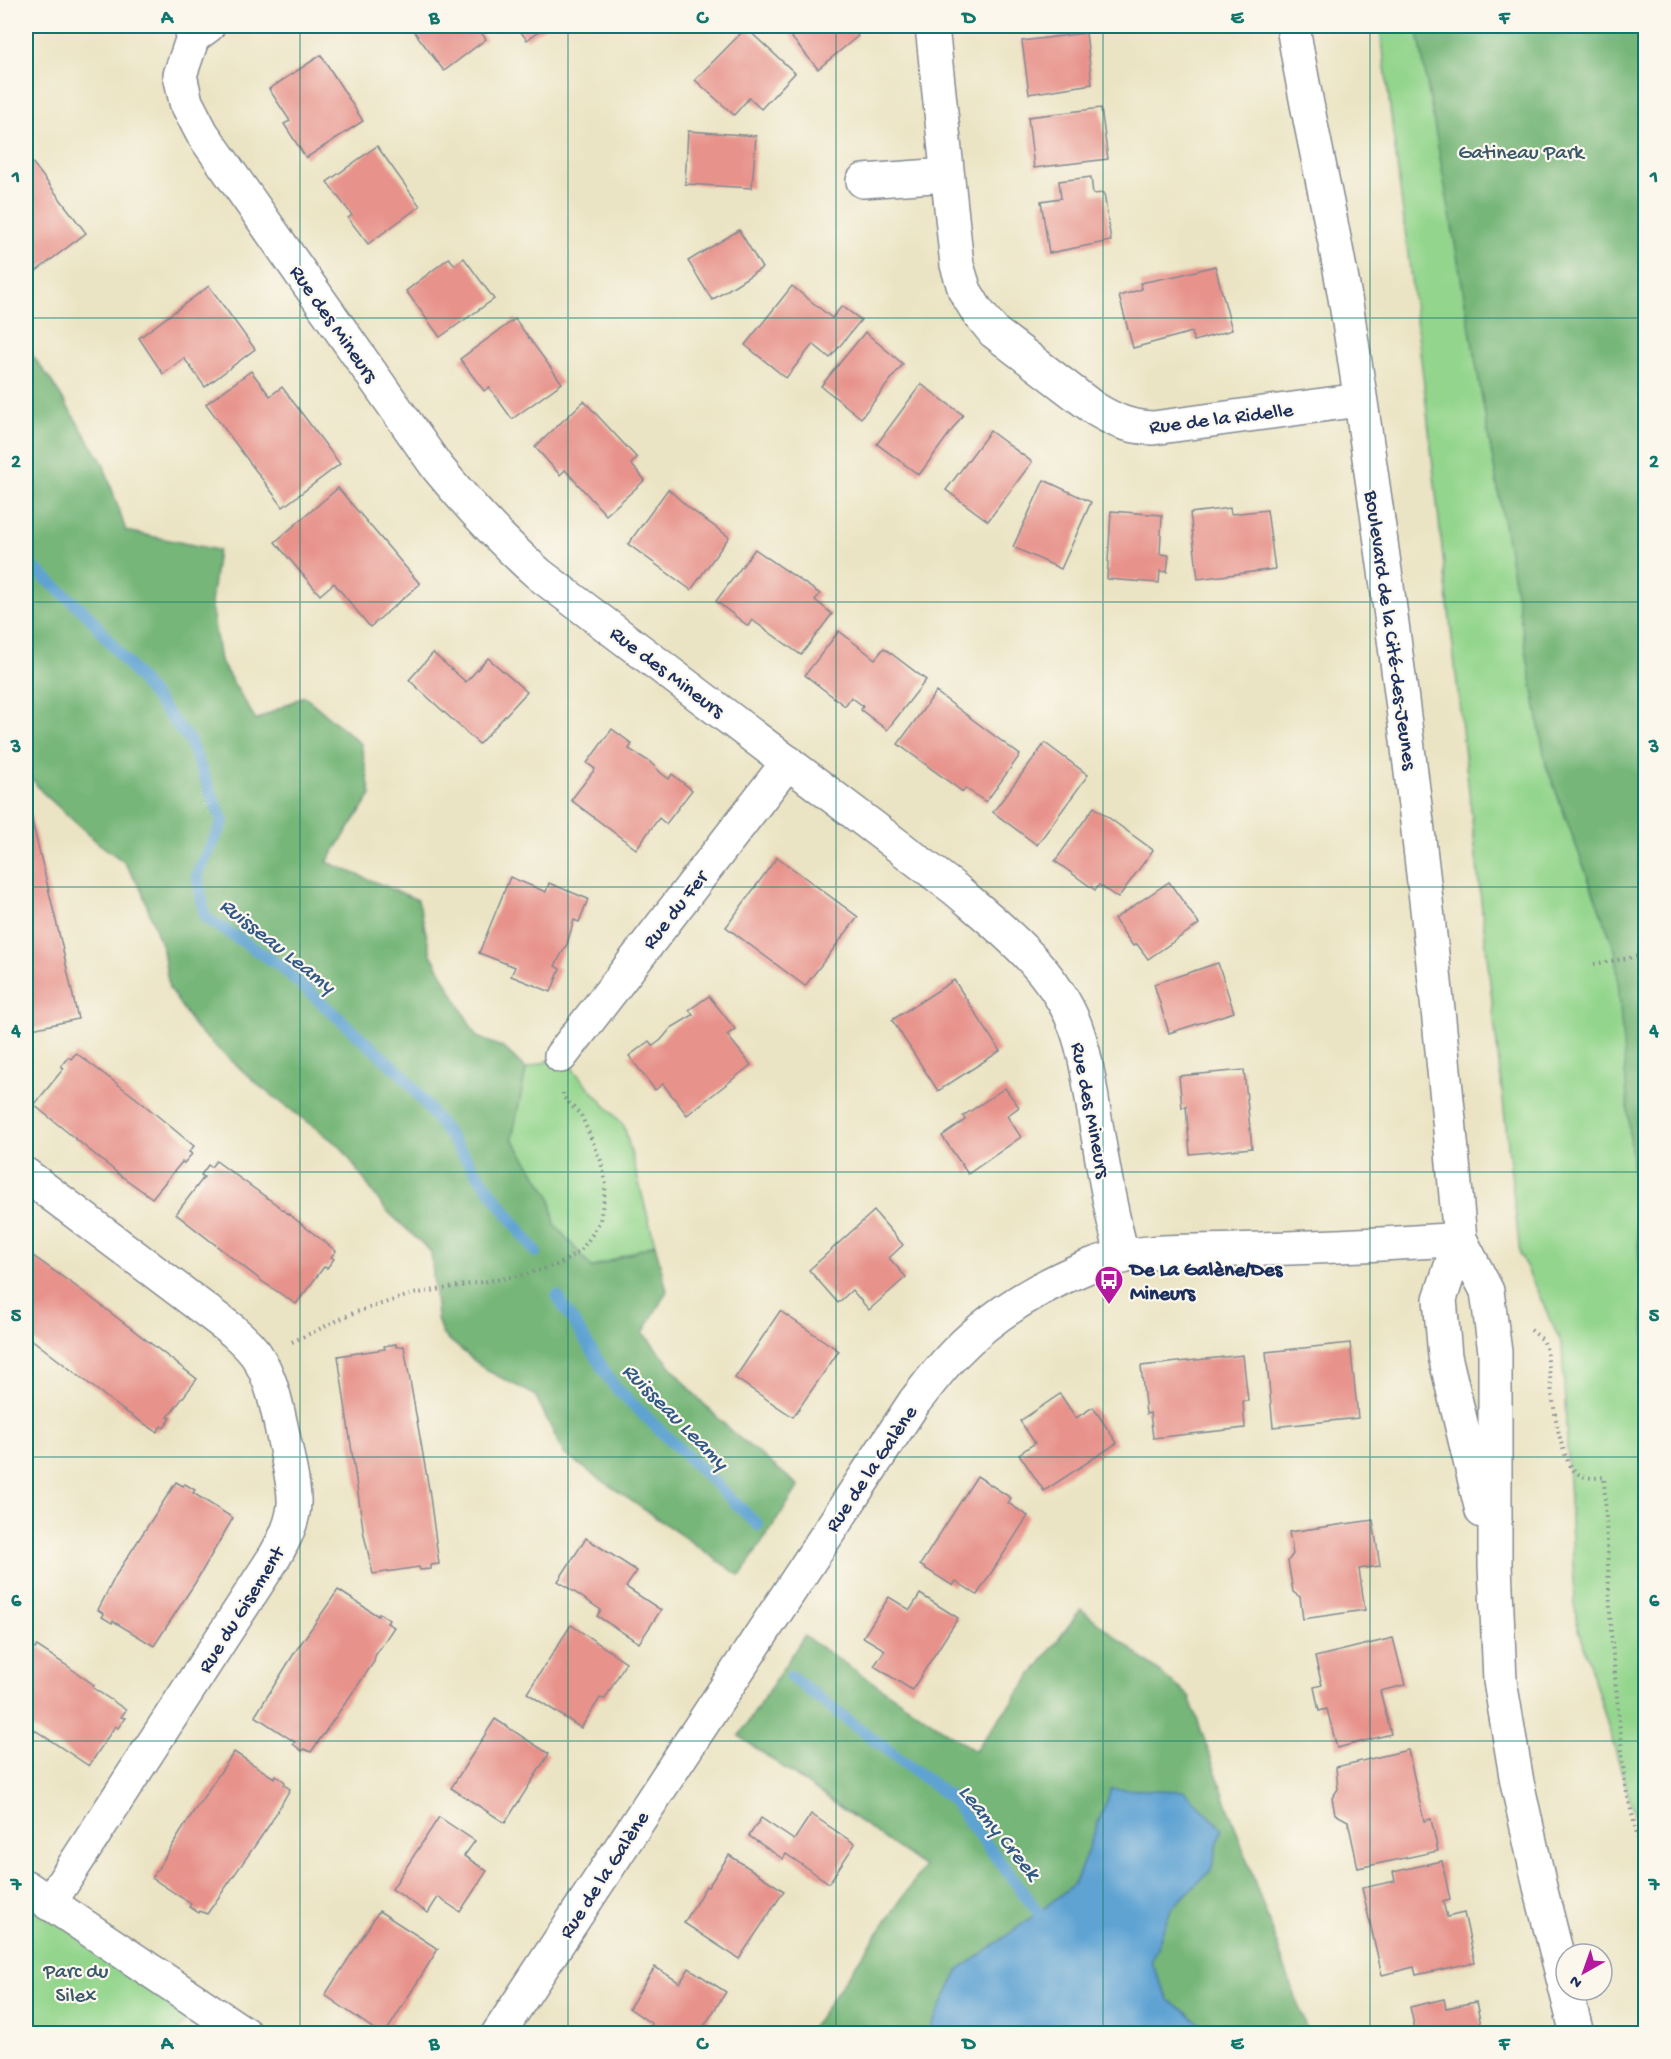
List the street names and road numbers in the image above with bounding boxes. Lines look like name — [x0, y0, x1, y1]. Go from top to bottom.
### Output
street label: Rue des Mineurs — [282, 262, 383, 390]
street label: Rue de la Ridelle — [1148, 399, 1296, 442]
street label: Boulevard de la Cité-des-Jeunes — [1356, 488, 1421, 773]
street label: Rue des Mineurs — [603, 622, 729, 726]
street label: Rue du Fer — [638, 866, 716, 955]
street label: Rue des Mineurs — [1063, 1041, 1114, 1182]
street label: Rue de la Galène — [821, 1401, 925, 1538]
street label: Rue du Gisement — [194, 1541, 293, 1679]
street label: Rue de la Galène — [555, 1806, 657, 1944]

